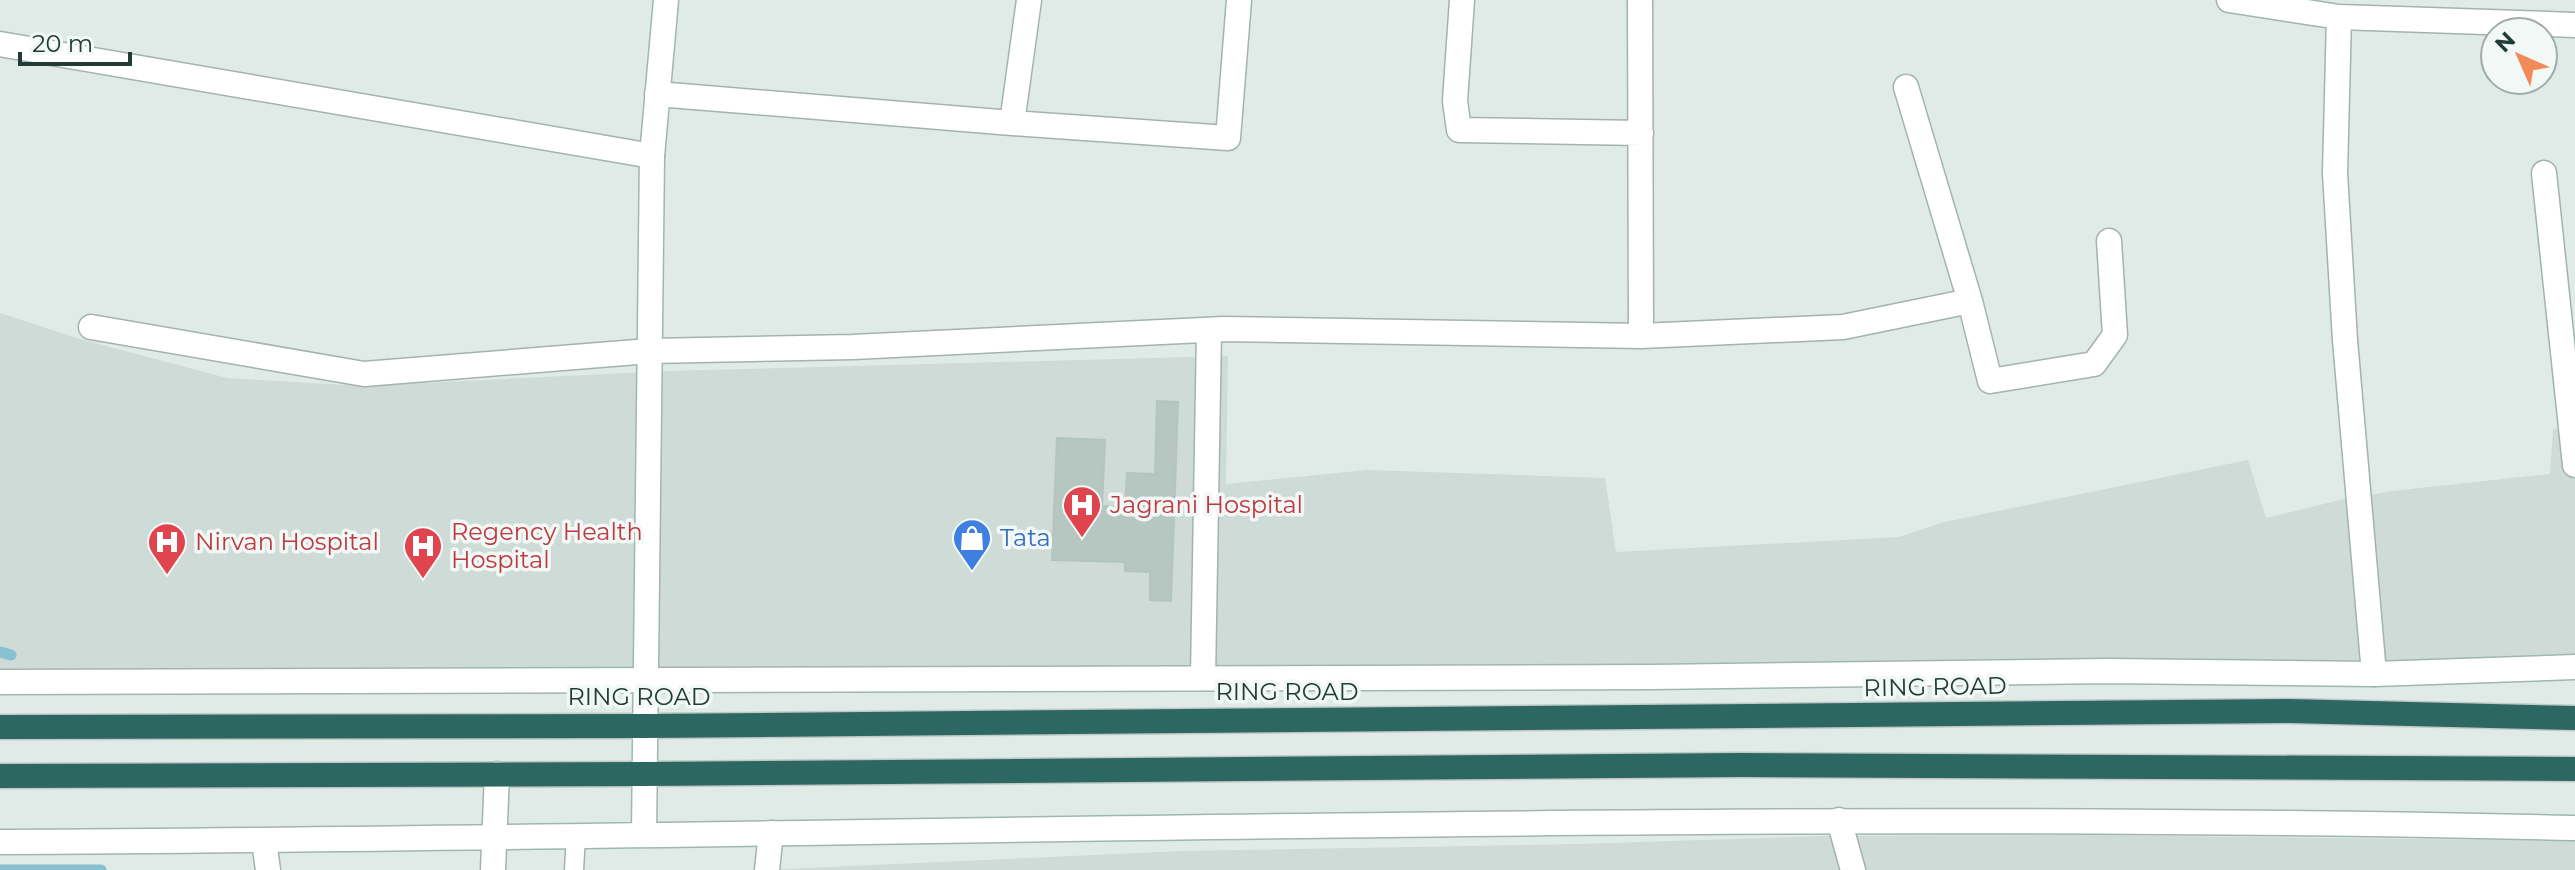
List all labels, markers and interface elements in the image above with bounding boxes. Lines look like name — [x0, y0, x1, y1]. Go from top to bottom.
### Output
scale bar — [20, 16, 130, 66]
north arrow — [2479, 16, 2559, 96]
text: N — [2489, 26, 2521, 58]
text: 20 m — [32, 29, 93, 58]
hospital icon: Jagrani Hospital — [1061, 484, 1103, 539]
place label: Jagrani Hospital — [1109, 490, 1303, 519]
place label: Regency Health Hospital — [451, 517, 643, 574]
shop icon: Tata — [951, 517, 993, 572]
hospital icon: Nirvan Hospital — [146, 521, 188, 576]
place label: Tata — [1000, 523, 1051, 552]
hospital icon: Regency Health Hospital — [402, 525, 444, 580]
place label: Nirvan Hospital — [195, 527, 379, 556]
street label: RING ROAD — [1863, 671, 2007, 702]
street label: RING ROAD — [1215, 677, 1359, 706]
street label: RING ROAD — [567, 682, 711, 711]

